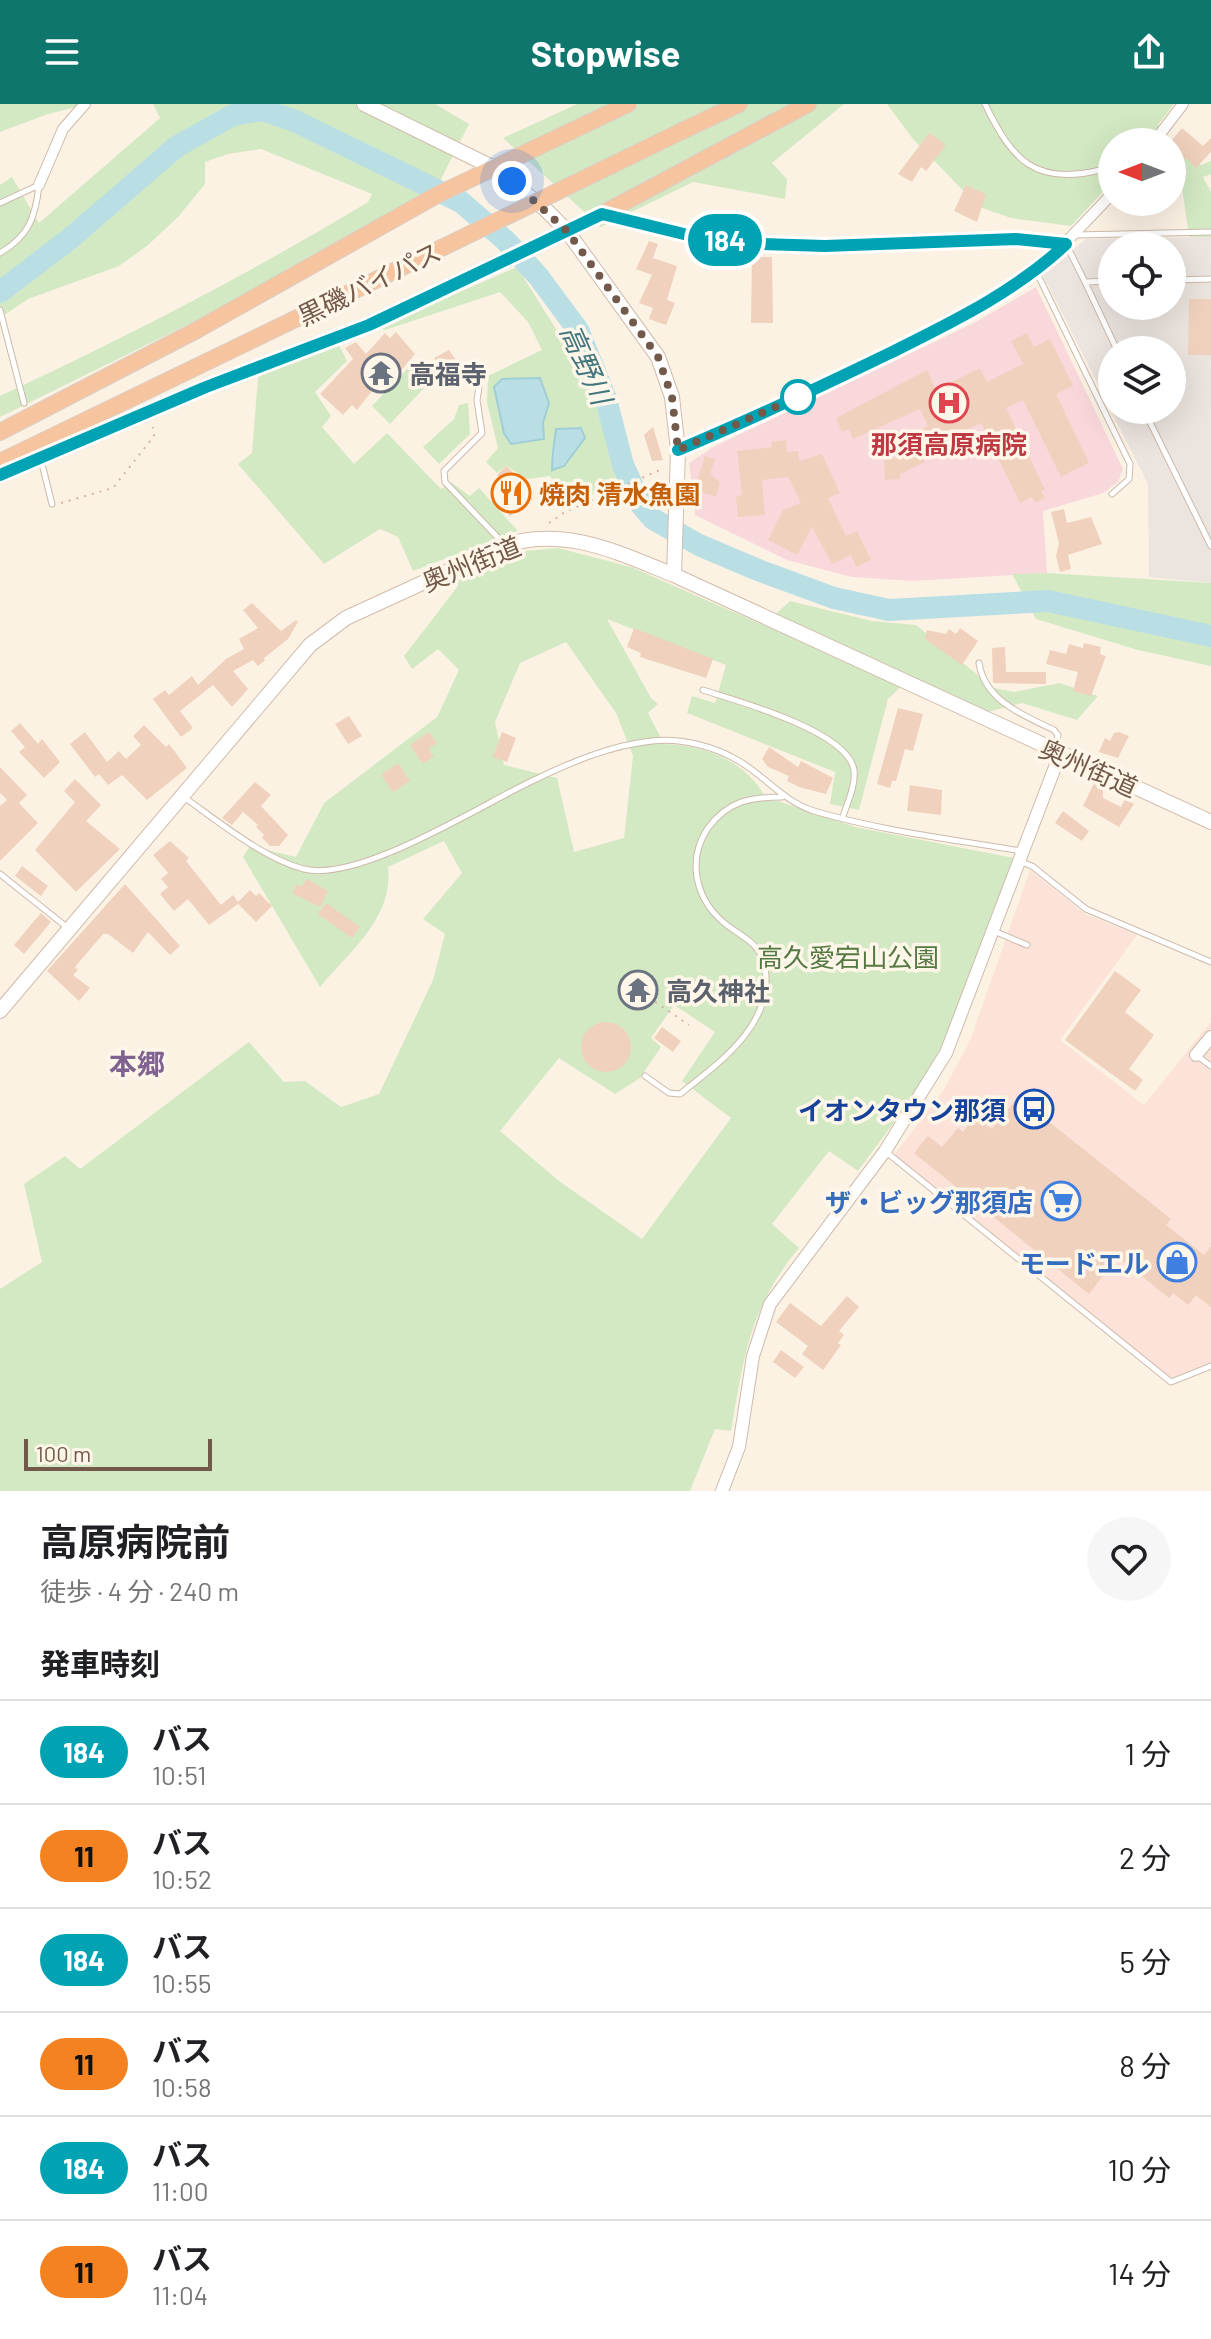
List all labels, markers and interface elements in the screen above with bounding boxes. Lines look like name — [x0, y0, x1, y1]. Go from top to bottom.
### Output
icon: menu — [40, 30, 84, 74]
icon: share — [1127, 30, 1171, 74]
text: Stopwise — [531, 31, 680, 74]
north arrow — [1098, 128, 1186, 216]
map controls — [1098, 128, 1186, 424]
your location — [492, 161, 532, 201]
line badge: 184 — [679, 214, 771, 266]
text: 184 — [704, 223, 746, 257]
button: locate — [1098, 232, 1186, 320]
street label: 黒磯バイパス — [292, 235, 446, 331]
water label: 高野川 — [554, 319, 621, 412]
button: layers — [1098, 336, 1186, 424]
temple icon: 高福寺 — [360, 352, 402, 394]
place label: 高福寺 — [409, 358, 487, 389]
unlabelled marker — [781, 380, 815, 414]
hospital icon: 那須高原病院 — [928, 382, 970, 424]
place label: 那須高原病院 — [871, 428, 1027, 459]
restaurant icon: 焼肉 清水魚園 — [490, 472, 532, 514]
place label: 焼肉 清水魚園 — [539, 478, 700, 509]
street label: 奥州街道 — [417, 529, 525, 597]
street label: 奥州街道 — [1035, 732, 1143, 802]
park label: 高久愛宕山公園 — [757, 941, 939, 972]
temple icon: 高久神社 — [617, 969, 659, 1011]
place label: 高久神社 — [666, 975, 770, 1006]
district label: 本郷 — [109, 1046, 165, 1080]
bus stop icon: イオンタウン那須 — [1013, 1088, 1055, 1130]
place label: イオンタウン那須 — [798, 1094, 1006, 1125]
supermarket icon: ザ・ビッグ那須店 — [1040, 1180, 1082, 1222]
place label: ザ・ビッグ那須店 — [825, 1186, 1033, 1217]
shop icon: モードエル — [1156, 1241, 1198, 1283]
place label: モードエル — [1019, 1247, 1149, 1278]
scale bar — [24, 1435, 212, 1471]
text: 100 m — [36, 1440, 91, 1466]
button: heart — [1087, 1517, 1171, 1601]
text: 高原病院前 — [40, 1518, 230, 1564]
text: 徒歩 · 4 分 · 240 m — [40, 1575, 239, 1606]
text: 発車時刻 — [40, 1645, 160, 1681]
text: バス — [152, 1720, 212, 1756]
text: 184 — [63, 1735, 105, 1769]
text: 1 分 — [1125, 1735, 1171, 1771]
text: 10:51 — [152, 1759, 206, 1790]
text: バス — [152, 1824, 212, 1860]
text: 11 — [74, 1839, 94, 1873]
text: 2 分 — [1119, 1839, 1171, 1875]
text: 10:52 — [152, 1863, 212, 1894]
text: バス — [152, 1928, 212, 1964]
text: 184 — [63, 1943, 105, 1977]
text: 5 分 — [1120, 1943, 1171, 1979]
text: 10:55 — [152, 1967, 211, 1998]
text: バス — [152, 2032, 212, 2068]
text: 11 — [74, 2047, 94, 2081]
text: 8 分 — [1119, 2047, 1171, 2083]
text: 10:58 — [152, 2071, 212, 2102]
text: バス — [152, 2136, 212, 2172]
text: 184 — [63, 2151, 105, 2185]
text: 10 分 — [1108, 2151, 1171, 2187]
text: 11:00 — [152, 2175, 208, 2206]
text: バス — [152, 2240, 212, 2276]
text: 11 — [74, 2255, 94, 2289]
text: 14 分 — [1108, 2255, 1171, 2291]
text: 11:04 — [152, 2279, 208, 2310]

